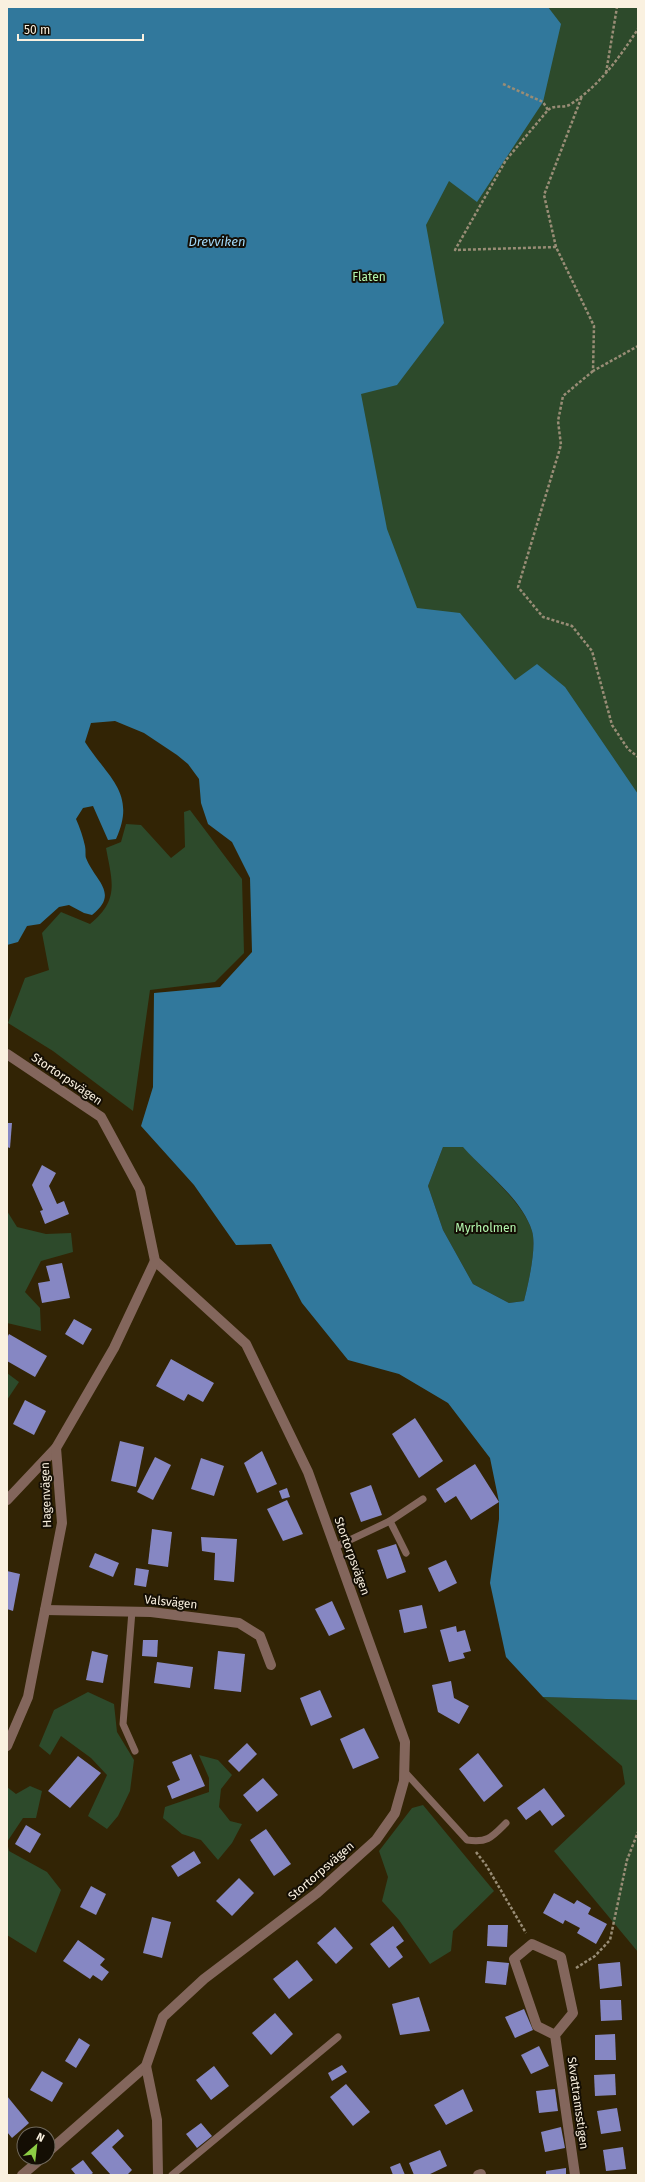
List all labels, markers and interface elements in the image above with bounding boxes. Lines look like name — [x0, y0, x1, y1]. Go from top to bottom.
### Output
scale bar — [18, 16, 143, 42]
text: 50 m — [24, 23, 50, 37]
water label: Drevviken — [188, 234, 246, 249]
park label: Flaten — [352, 270, 386, 284]
street label: Stortorpsvägen — [29, 1050, 105, 1108]
park label: Myrholmen — [455, 1221, 517, 1235]
street label: Hagenvägen — [38, 1462, 54, 1528]
street label: Stortorpsvägen — [331, 1515, 373, 1597]
street label: Valsvägen — [144, 1592, 198, 1612]
street label: Stortorpsvägen — [285, 1839, 357, 1903]
street label: Skvattramsstigen — [565, 2056, 591, 2150]
north arrow — [16, 2126, 56, 2166]
text: N — [34, 2130, 47, 2145]

